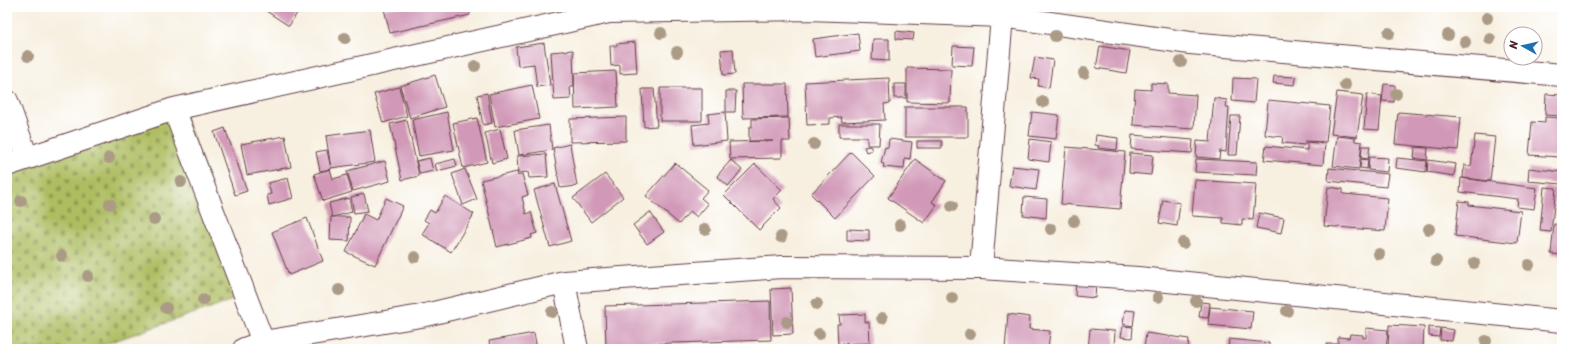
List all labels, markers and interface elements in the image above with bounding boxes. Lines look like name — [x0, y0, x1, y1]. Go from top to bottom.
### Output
north arrow — [1503, 26, 1543, 66]
text: N — [1504, 39, 1524, 51]

